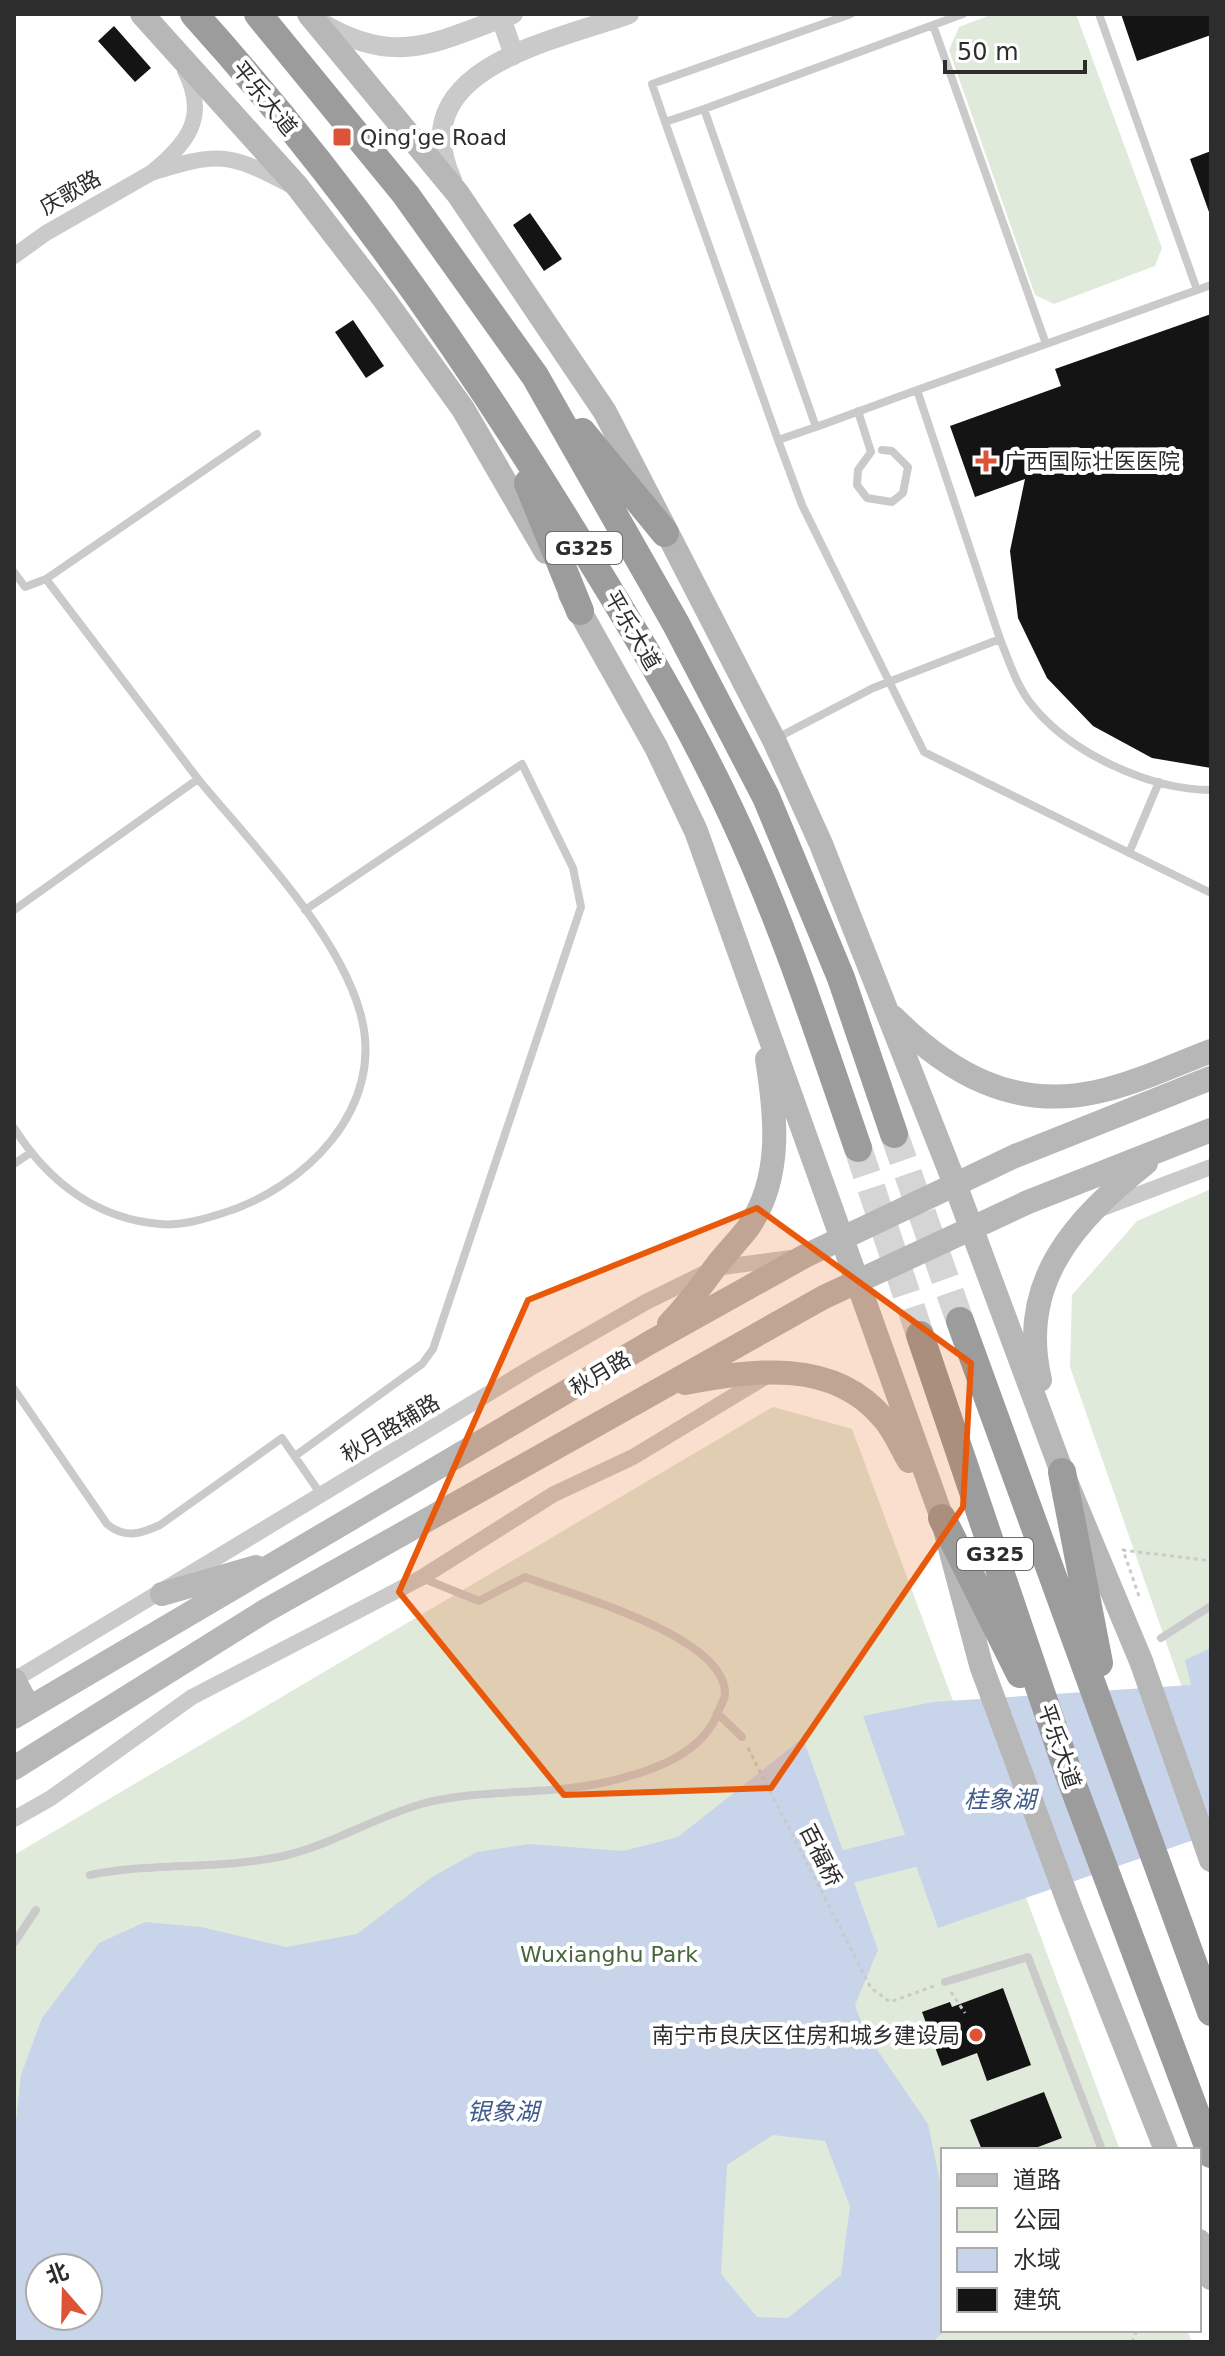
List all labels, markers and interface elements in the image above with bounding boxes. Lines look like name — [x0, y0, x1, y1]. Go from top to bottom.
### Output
scale bar — [945, 24, 1085, 74]
text: 50 m — [957, 38, 1019, 66]
street label: 平乐大道 — [227, 56, 302, 140]
place label: Qing'ge Road — [360, 125, 507, 150]
marker: Qing'ge Road — [331, 126, 353, 148]
street label: 庆歌路 — [35, 165, 105, 220]
place label: 广西国际壮医医院 — [1004, 449, 1180, 474]
marker: 广西国际壮医医院 — [975, 450, 997, 472]
road number: G325 — [546, 532, 622, 564]
street label: 平乐大道 — [600, 586, 665, 675]
street label: 秋月路 — [566, 1346, 635, 1401]
street label: 秋月路辅路 — [337, 1389, 444, 1467]
road number: G325 — [957, 1538, 1033, 1570]
street label: 平乐大道 — [1033, 1700, 1086, 1792]
water label: 桂象湖 — [964, 1786, 1040, 1814]
street label: 百福桥 — [794, 1820, 847, 1890]
park label: Wuxianghu Park — [520, 1942, 698, 1967]
place label: 南宁市良庆区住房和城乡建设局 — [652, 2023, 960, 2048]
marker: 南宁市良庆区住房和城乡建设局 — [967, 2026, 985, 2044]
water label: 银象湖 — [467, 2098, 543, 2126]
legend — [941, 2148, 1201, 2332]
text: 道路 — [1013, 2166, 1061, 2194]
text: 公园 — [1013, 2206, 1061, 2234]
text: 水域 — [1013, 2246, 1061, 2274]
north arrow — [24, 2252, 104, 2332]
text: 北 — [43, 2258, 72, 2289]
text: 建筑 — [1013, 2286, 1061, 2314]

